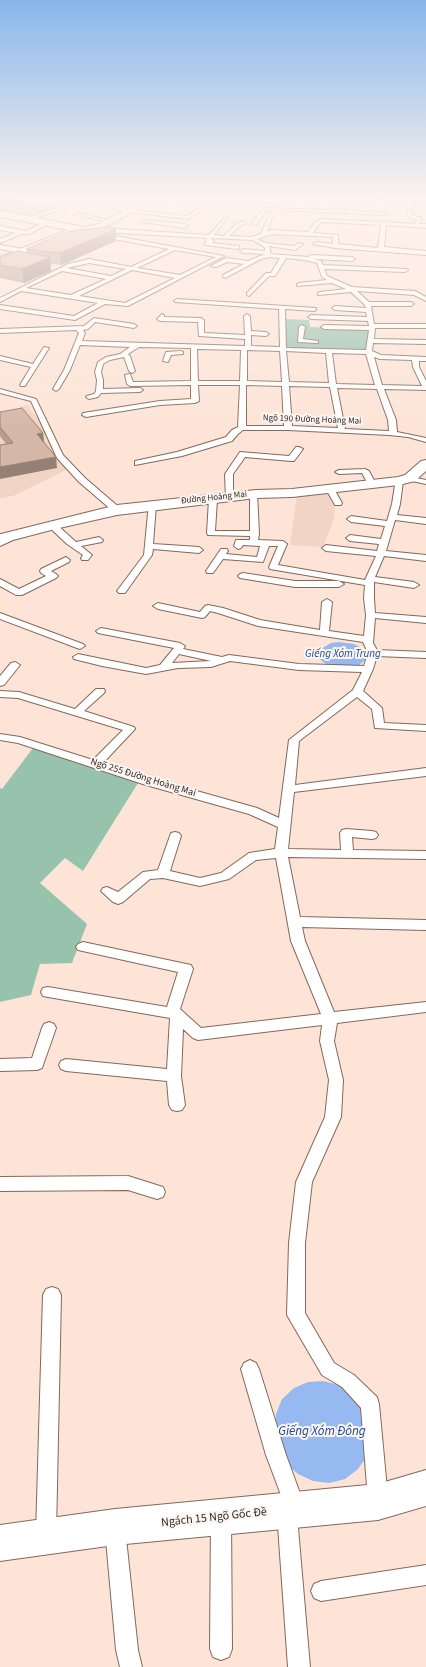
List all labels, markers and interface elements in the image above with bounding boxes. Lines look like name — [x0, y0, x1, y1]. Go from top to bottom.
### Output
street label: Ngõ 190 Đường Hoàng Mai — [263, 413, 361, 427]
street label: Đường Hoàng Mai — [180, 489, 248, 507]
water label: Giếng Xóm Trung — [305, 648, 381, 662]
street label: Ngõ 255 Đường Hoàng Mai — [89, 756, 197, 800]
water label: Giếng Xóm Đông — [278, 1424, 366, 1440]
street label: Ngách 15 Ngõ Gốc Đề — [160, 1505, 268, 1531]

